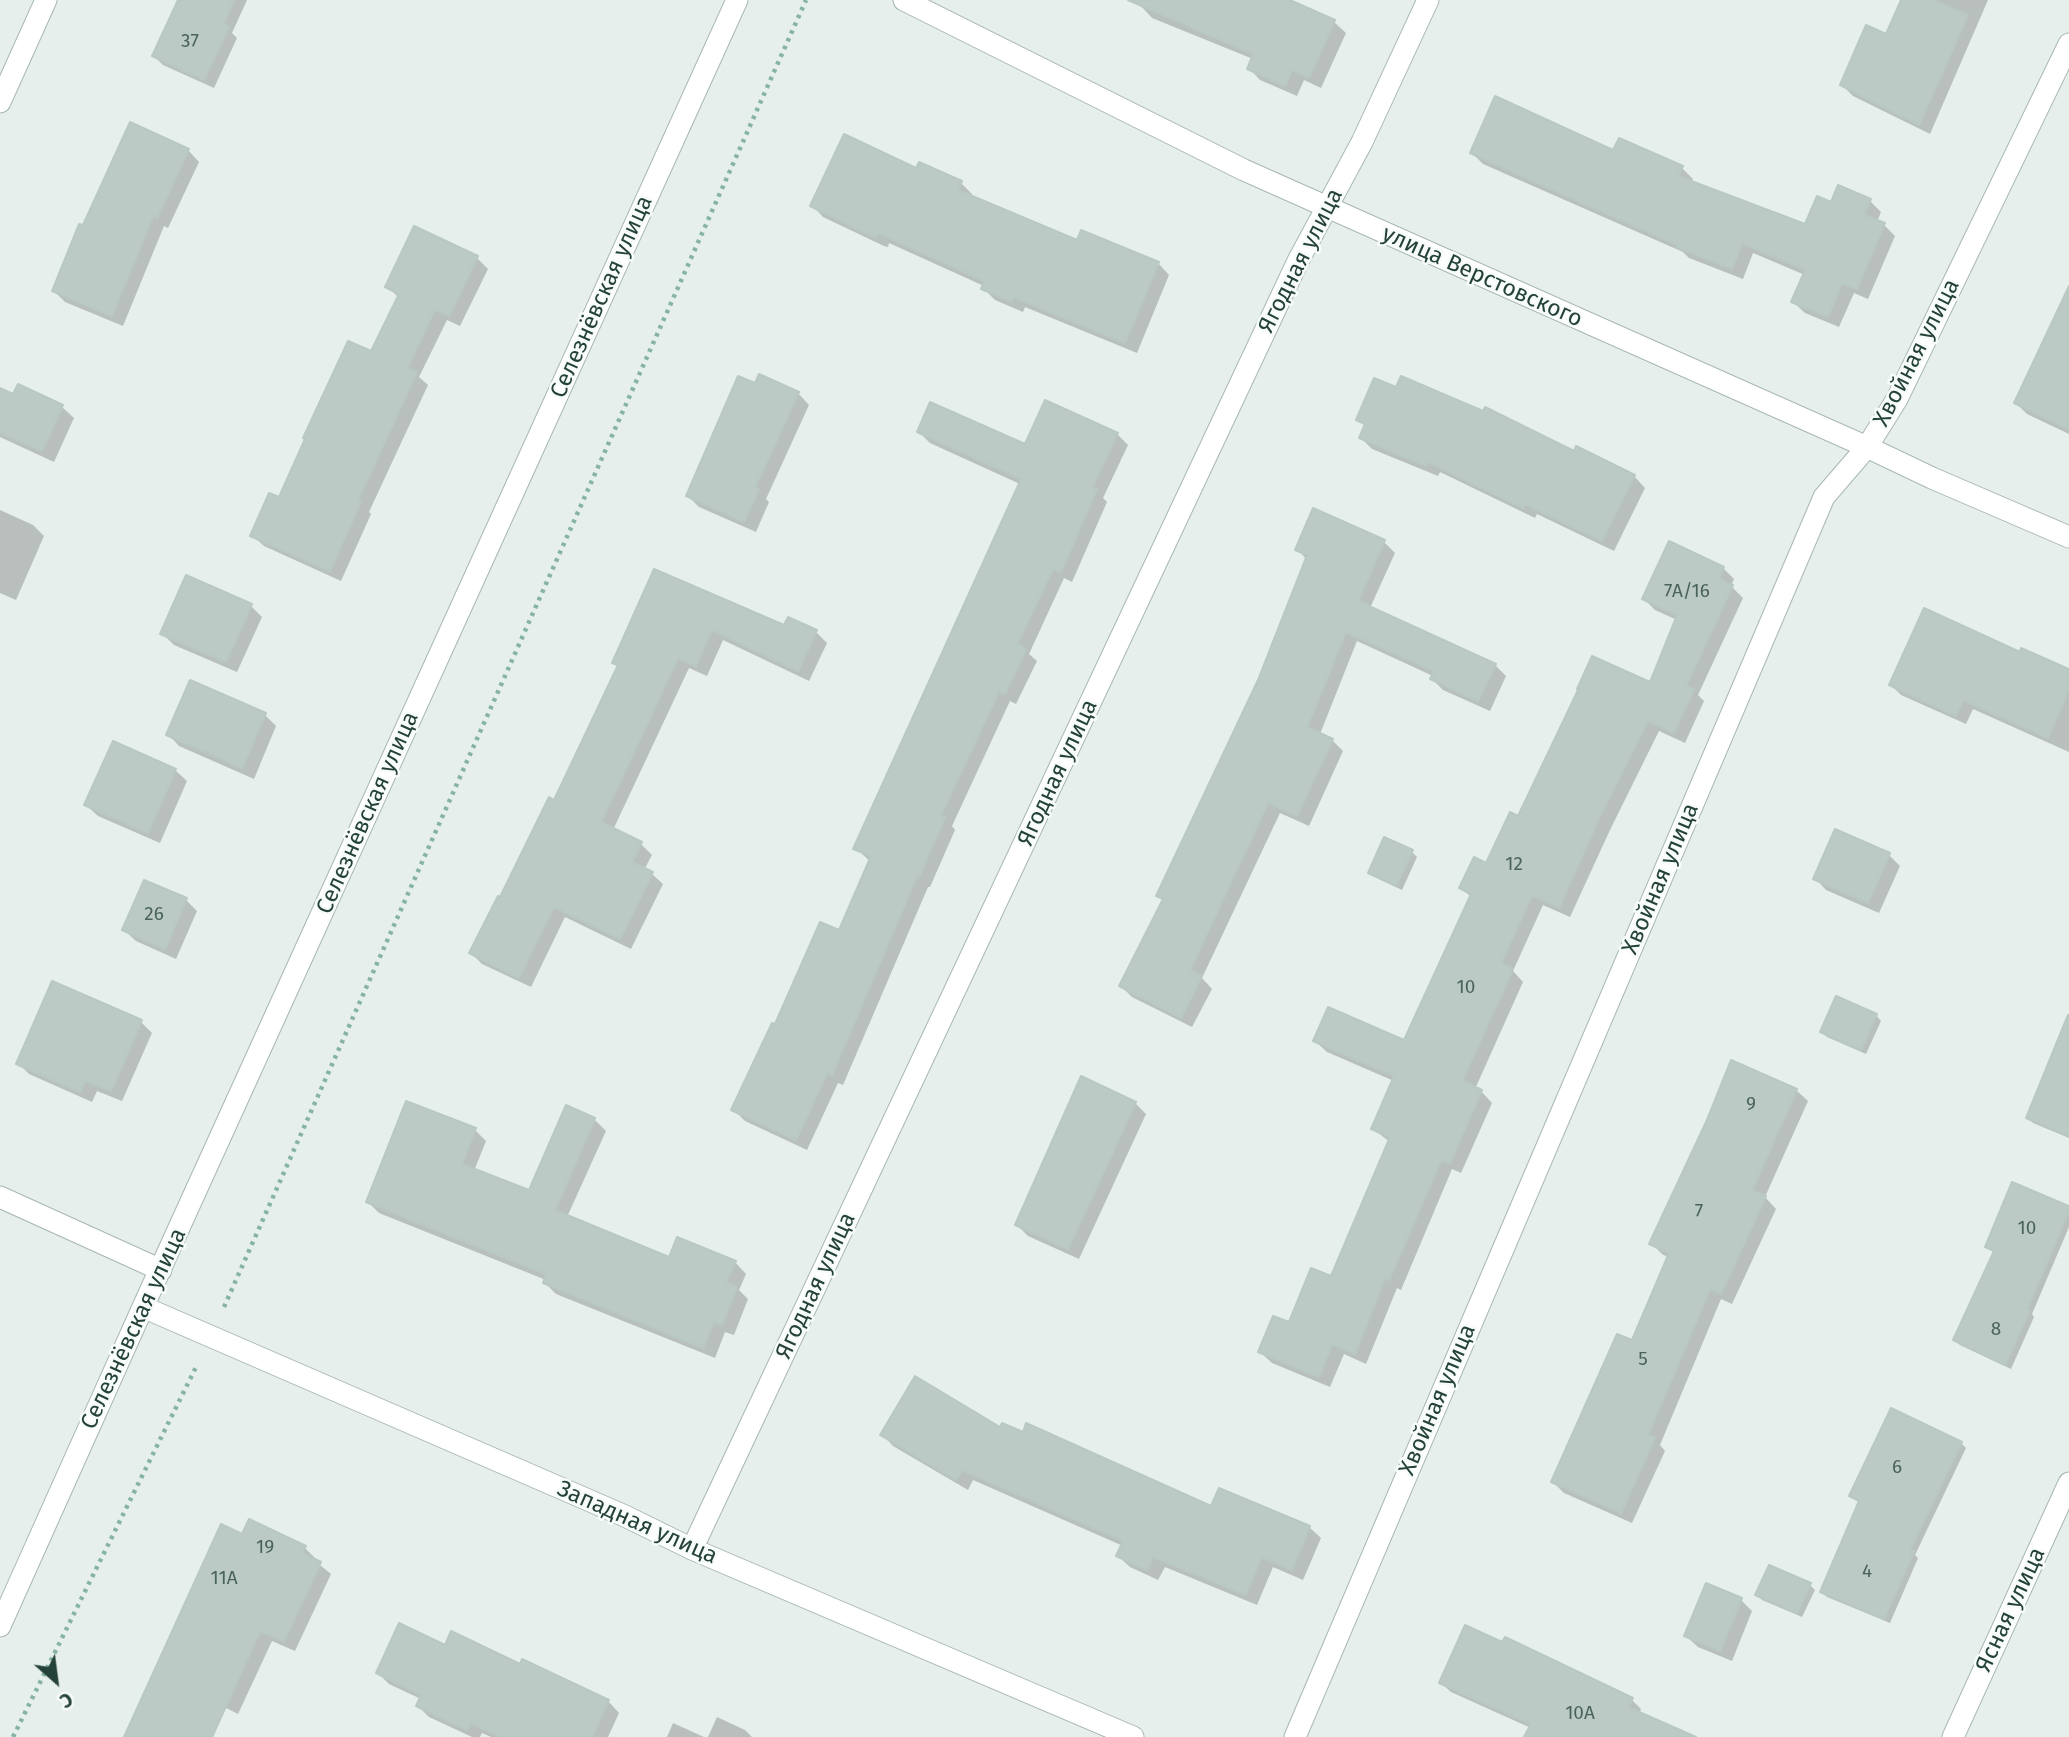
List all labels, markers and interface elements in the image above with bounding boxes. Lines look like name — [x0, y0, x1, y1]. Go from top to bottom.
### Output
house number: 37 — [181, 31, 199, 53]
street label: Ягодная улица — [1253, 184, 1349, 338]
street label: Селезнёвская улица — [545, 192, 659, 402]
street label: улица Верстовского — [1378, 220, 1586, 334]
street label: Хвойная улица — [1868, 275, 1966, 431]
house number: 7А/16 — [1664, 581, 1710, 603]
street label: Ягодная улица — [1012, 695, 1104, 851]
street label: Селезнёвская улица — [311, 708, 425, 918]
street label: Хвойная улица — [1617, 799, 1705, 959]
house number: 12 — [1505, 854, 1523, 876]
house number: 26 — [144, 904, 164, 926]
house number: 10 — [1457, 977, 1475, 999]
house number: 9 — [1746, 1094, 1756, 1116]
house number: 7 — [1695, 1201, 1703, 1223]
street label: Ягодная улица — [770, 1208, 862, 1364]
house number: 10 — [2018, 1218, 2036, 1240]
street label: Селезнёвская улица — [75, 1224, 193, 1434]
house number: 8 — [1991, 1319, 2001, 1341]
street label: Хвойная улица — [1394, 1320, 1482, 1480]
house number: 5 — [1638, 1349, 1648, 1371]
house number: 6 — [1892, 1457, 1902, 1479]
street label: Западная улица — [553, 1475, 721, 1571]
house number: 19 — [256, 1537, 274, 1559]
street label: Ясная улица — [1970, 1543, 2052, 1677]
house number: 4 — [1862, 1561, 1872, 1583]
house number: 11А — [210, 1568, 238, 1590]
north arrow — [21, 1646, 91, 1716]
text: С — [56, 1687, 76, 1713]
house number: 10А — [1565, 1703, 1595, 1725]

